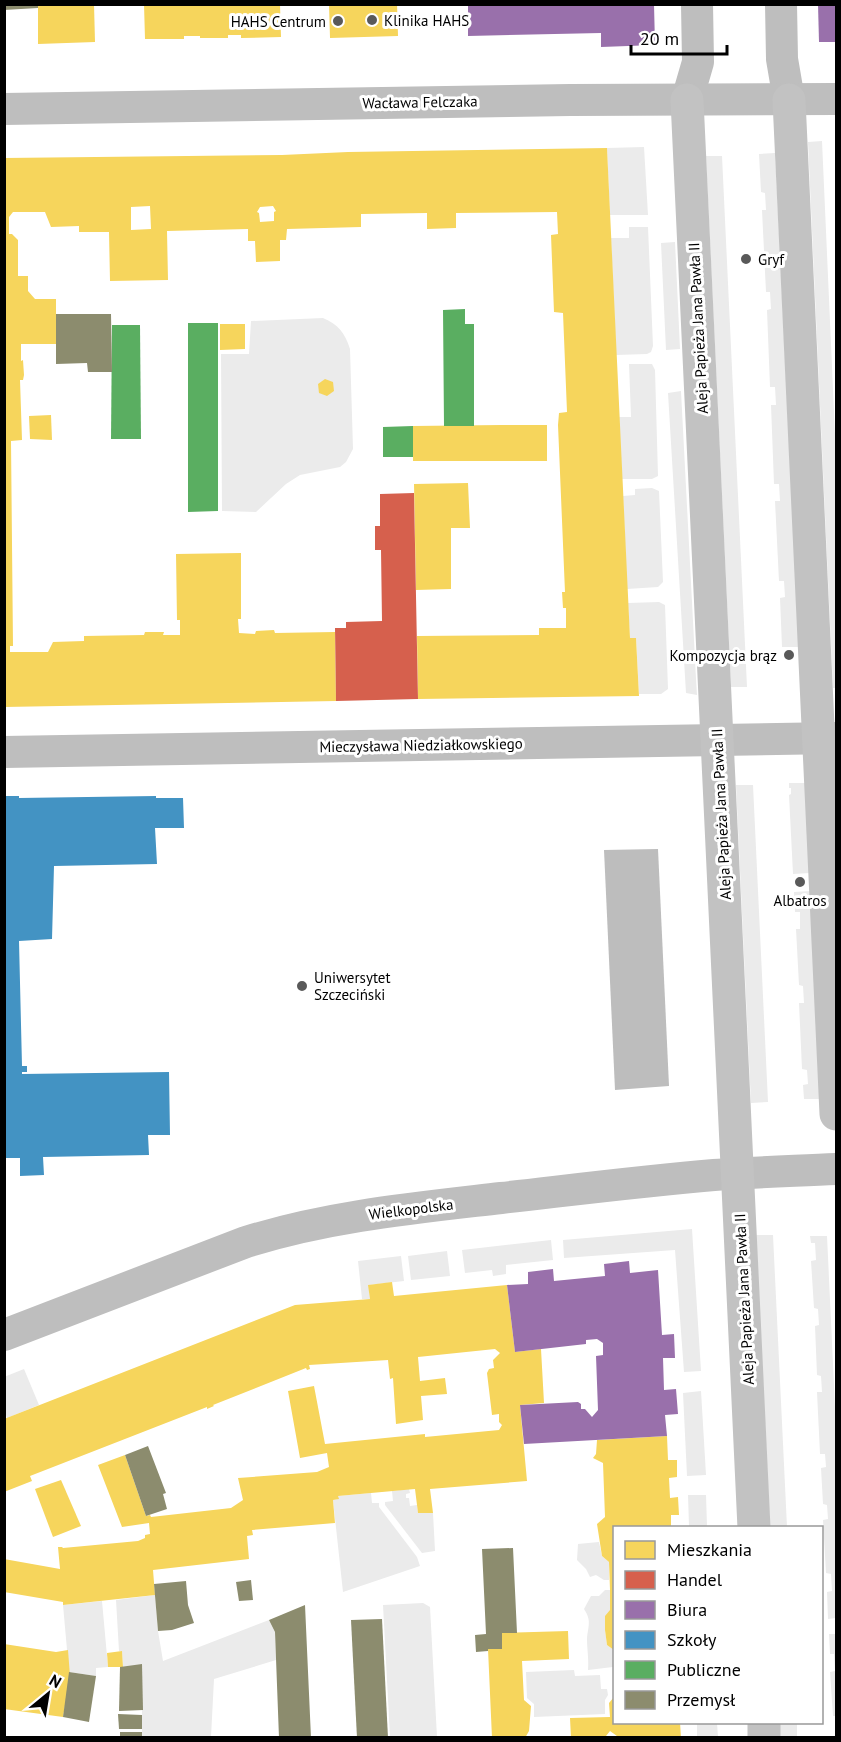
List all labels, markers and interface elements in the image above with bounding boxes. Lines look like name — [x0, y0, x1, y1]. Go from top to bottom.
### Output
place label: Klinika HAHS — [384, 11, 469, 30]
place label: HAHS Centrum — [231, 12, 326, 31]
marker: Klinika HAHS — [365, 13, 379, 27]
marker: HAHS Centrum — [331, 14, 345, 28]
scale bar — [631, 18, 727, 56]
text: 20 m — [640, 27, 679, 50]
street label: Wacława Felczaka — [362, 91, 478, 113]
street label: Aleja Papieża Jana Pawła II — [684, 242, 712, 414]
place label: Gryf — [758, 250, 785, 269]
marker: Gryf — [739, 252, 753, 266]
place label: Kompozycja brąz — [669, 646, 777, 665]
marker: Kompozycja brąz — [782, 648, 796, 662]
street label: Aleja Papieża Jana Pawła II — [707, 728, 735, 900]
street label: Mieczysława Niedziałkowskiego — [319, 734, 523, 756]
marker: Albatros — [793, 875, 807, 889]
place label: Albatros — [773, 891, 827, 910]
place label: Uniwersytet Szczeciński — [314, 968, 391, 1004]
marker: Uniwersytet Szczeciński — [295, 979, 309, 993]
street label: Wielkopolska — [368, 1194, 454, 1224]
street label: Aleja Papieża Jana Pawła II — [730, 1213, 758, 1385]
legend — [613, 1526, 823, 1724]
text: Mieszkania — [667, 1538, 752, 1561]
text: Handel — [667, 1568, 723, 1591]
text: Biura — [667, 1598, 707, 1621]
text: Szkoły — [667, 1628, 717, 1651]
text: Publiczne — [667, 1658, 741, 1681]
north arrow — [18, 1664, 78, 1724]
text: N — [46, 1670, 65, 1692]
text: Przemysł — [667, 1688, 736, 1711]

